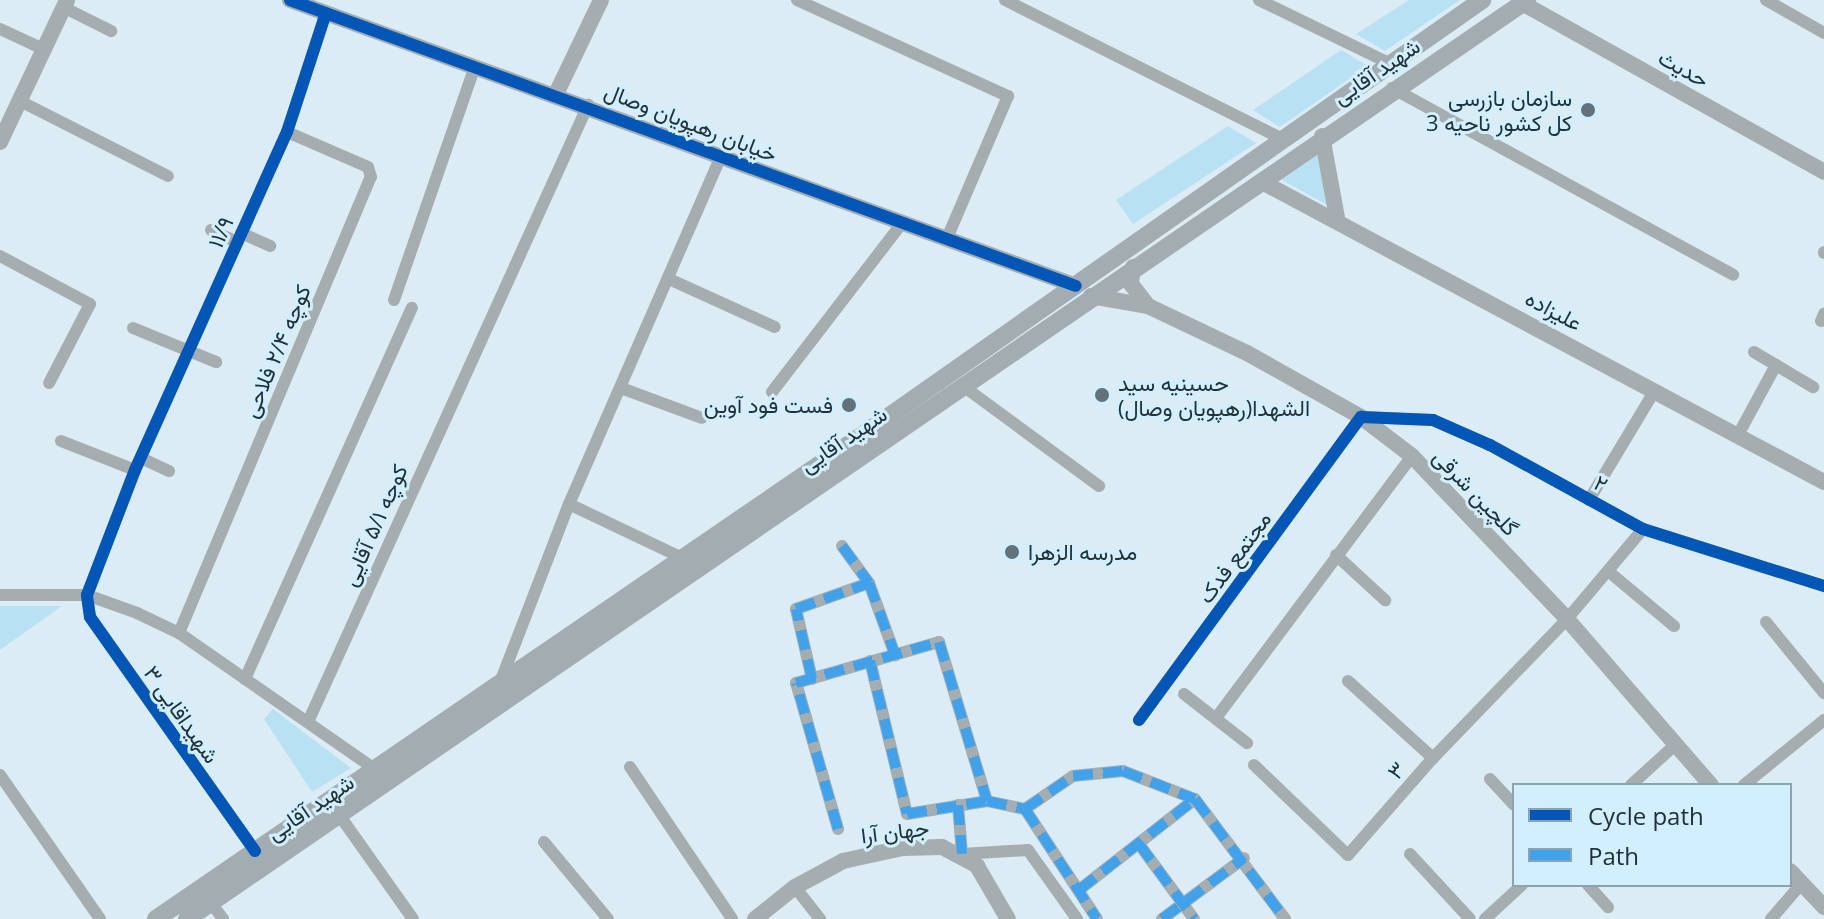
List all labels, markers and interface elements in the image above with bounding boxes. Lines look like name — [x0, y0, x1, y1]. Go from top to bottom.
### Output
street label: شهید آقایی — [1327, 32, 1425, 110]
street label: حدیث — [1654, 43, 1714, 93]
street label: خیابان رهپویان وصال — [601, 77, 781, 167]
place label: سازمان بازرسی کل کشور ناحیه 3 — [1426, 84, 1572, 136]
marker: سازمان بازرسی کل کشور ناحیه 3 — [1579, 101, 1597, 119]
street label: ۱۱/۹ — [202, 212, 238, 252]
street label: کوچه ۲/۴ فلاحی — [236, 281, 316, 421]
street label: علیزاده — [1521, 284, 1587, 336]
place label: حسینیه سید الشهدا(رهپویان وصال) — [1118, 369, 1310, 420]
marker: حسینیه سید الشهدا(رهپویان وصال) — [1093, 386, 1111, 404]
place label: فست فود آوین — [704, 392, 833, 418]
marker: فست فود آوین — [840, 396, 858, 414]
street label: شهید آقایی — [794, 400, 892, 478]
street label: گلچین شرقی — [1428, 443, 1524, 541]
street label: کوچه ۵/۱ آقایی — [335, 460, 413, 590]
street label: ۲ — [1590, 469, 1612, 497]
street label: مجتمع فدک — [1192, 506, 1276, 608]
place label: مدرسه الزهرا — [1028, 539, 1137, 565]
marker: مدرسه الزهرا — [1003, 543, 1021, 561]
street label: ۳ شهیداقایی — [139, 660, 225, 768]
street label: ۳ — [1381, 756, 1411, 784]
street label: شهید آقایی — [261, 768, 359, 846]
legend — [1512, 783, 1792, 887]
text: Cycle path — [1588, 799, 1704, 832]
street label: جهان آرا — [860, 814, 930, 848]
text: Path — [1588, 839, 1639, 872]

